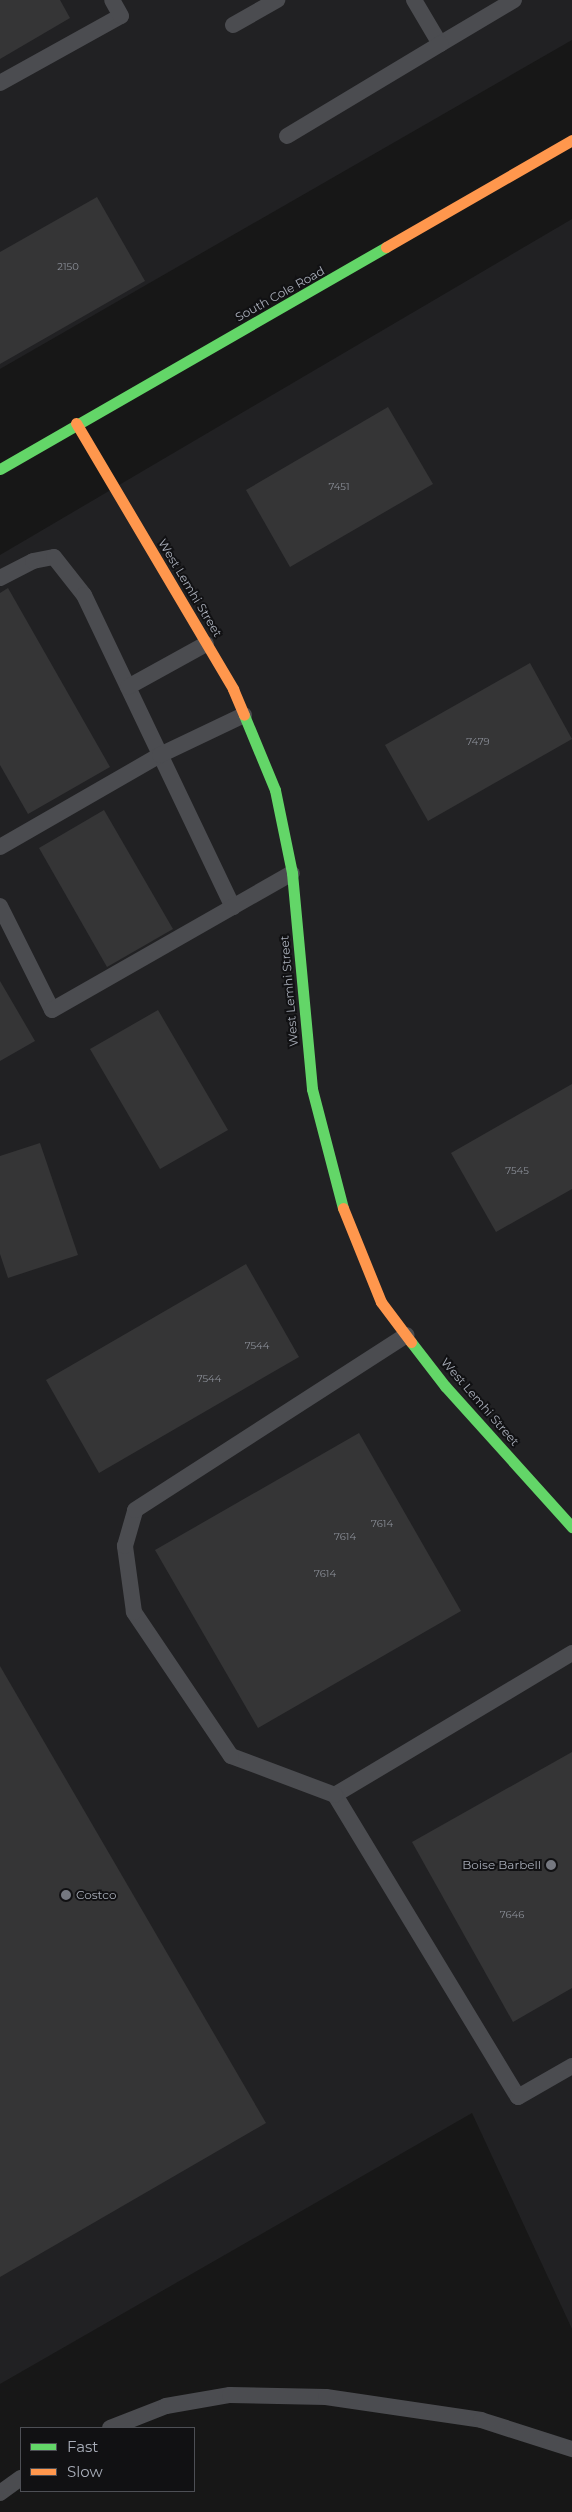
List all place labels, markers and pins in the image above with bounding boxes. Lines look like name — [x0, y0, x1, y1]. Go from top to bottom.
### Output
place label: Boise Barbell — [462, 1858, 541, 1872]
marker: Boise Barbell — [545, 1859, 557, 1871]
place label: Costco — [76, 1888, 116, 1902]
marker: Costco — [60, 1889, 72, 1901]

